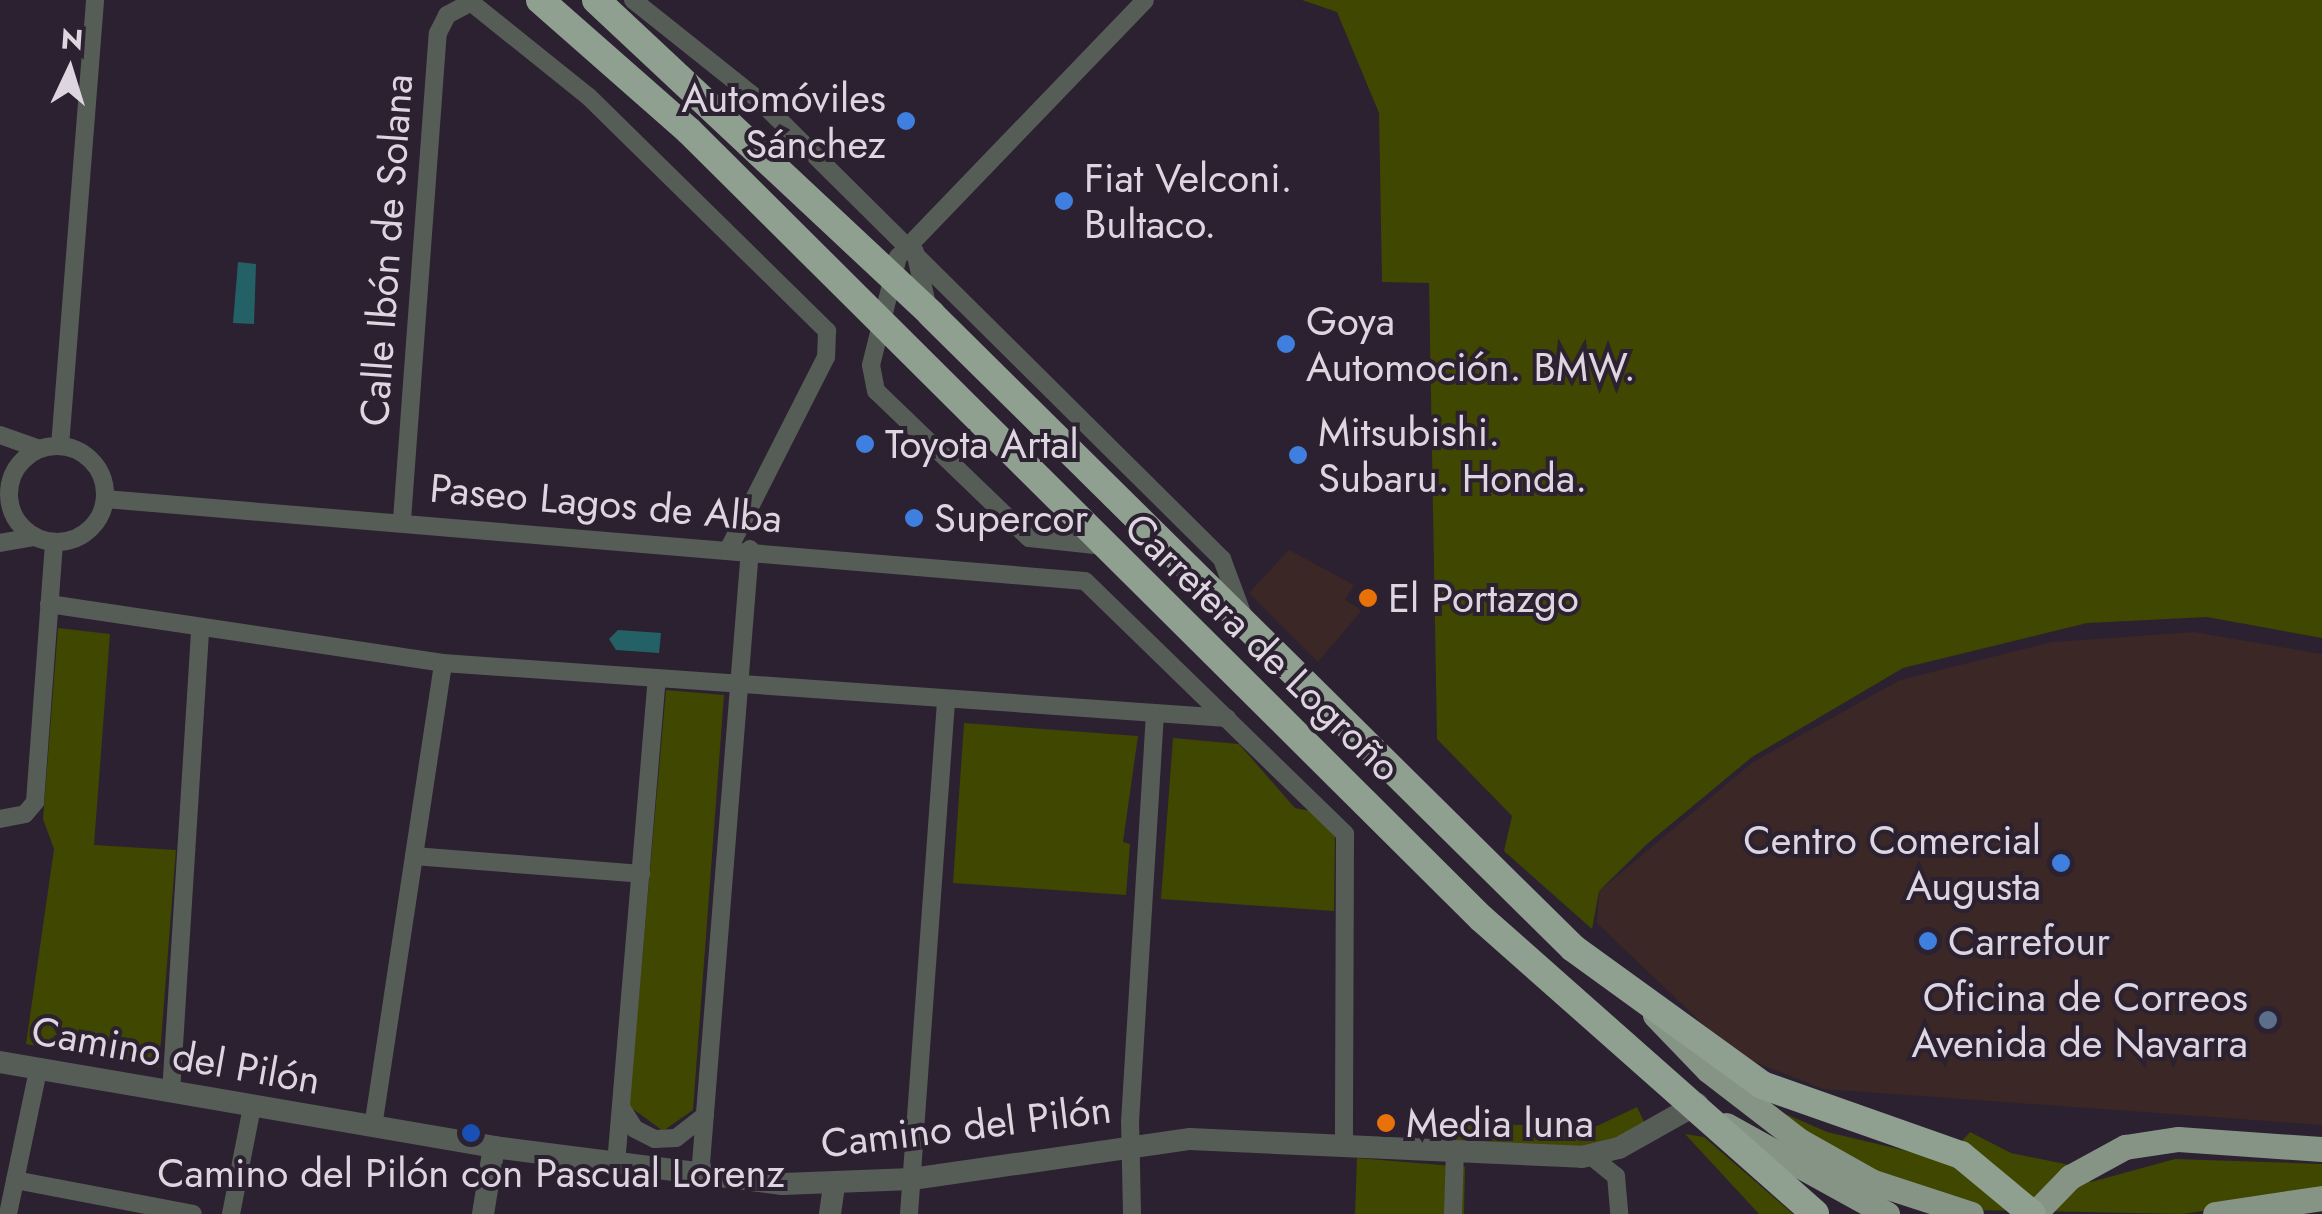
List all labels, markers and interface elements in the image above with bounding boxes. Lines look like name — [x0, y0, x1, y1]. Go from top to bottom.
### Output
text: N — [60, 18, 85, 61]
north arrow — [20, 20, 120, 120]
street label: Calle Ibón de Solana — [350, 72, 422, 428]
place label: Automóviles Sánchez — [682, 74, 886, 168]
marker: Automóviles Sánchez — [895, 110, 917, 132]
place label: Fiat Velconi. Bultaco. — [1084, 154, 1293, 248]
marker: Fiat Velconi. Bultaco. — [1053, 190, 1075, 212]
place label: Goya Automoción. BMW. — [1306, 297, 1636, 391]
marker: Goya Automoción. BMW. — [1275, 333, 1297, 355]
place label: Mitsubishi. Subaru. Honda. — [1318, 408, 1587, 502]
place label: Toyota Artal — [885, 420, 1079, 468]
marker: Toyota Artal — [854, 433, 876, 455]
marker: Mitsubishi. Subaru. Honda. — [1287, 444, 1309, 466]
street label: Paseo Lagos de Alba — [428, 464, 784, 542]
place label: Supercor — [934, 494, 1088, 542]
street label: Carretera de Logroño — [1115, 503, 1411, 791]
marker: Supercor — [903, 507, 925, 529]
place label: El Portazgo — [1388, 574, 1579, 622]
marker: El Portazgo — [1357, 587, 1379, 609]
place label: Centro Comercial Augusta — [1743, 816, 2041, 910]
marker: Centro Comercial Augusta — [2050, 852, 2072, 874]
place label: Carrefour — [1948, 917, 2110, 965]
marker: Carrefour — [1917, 930, 1939, 952]
place label: Oficina de Correos Avenida de Navarra — [1912, 973, 2248, 1067]
street label: Camino del Pilón — [28, 1006, 324, 1104]
marker: Oficina de Correos Avenida de Navarra — [2257, 1009, 2279, 1031]
street label: Camino del Pilón — [818, 1084, 1114, 1168]
place label: Media luna — [1406, 1099, 1594, 1147]
marker: Media luna — [1375, 1112, 1397, 1134]
marker: Camino del Pilón con Pascual Lorenz — [460, 1122, 482, 1144]
place label: Camino del Pilón con Pascual Lorenz — [157, 1149, 785, 1197]

